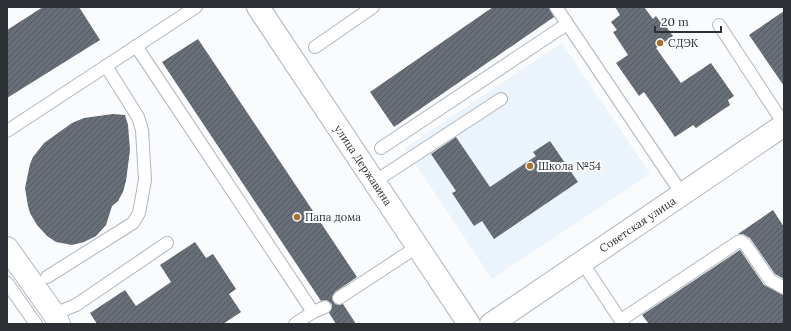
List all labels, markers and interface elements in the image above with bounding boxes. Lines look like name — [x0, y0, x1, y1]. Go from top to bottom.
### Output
scale bar — [655, 8, 721, 34]
text: 20 m — [661, 14, 689, 29]
place label: СДЭК — [668, 36, 699, 50]
marker: СДЭК — [655, 38, 665, 48]
street label: улица Державина — [331, 122, 395, 208]
place label: Школа №54 — [538, 159, 601, 173]
marker: Школа №54 — [525, 161, 535, 171]
street label: Советская улица — [597, 193, 679, 255]
place label: Папа дома — [305, 210, 361, 224]
marker: Папа дома — [292, 212, 302, 222]

